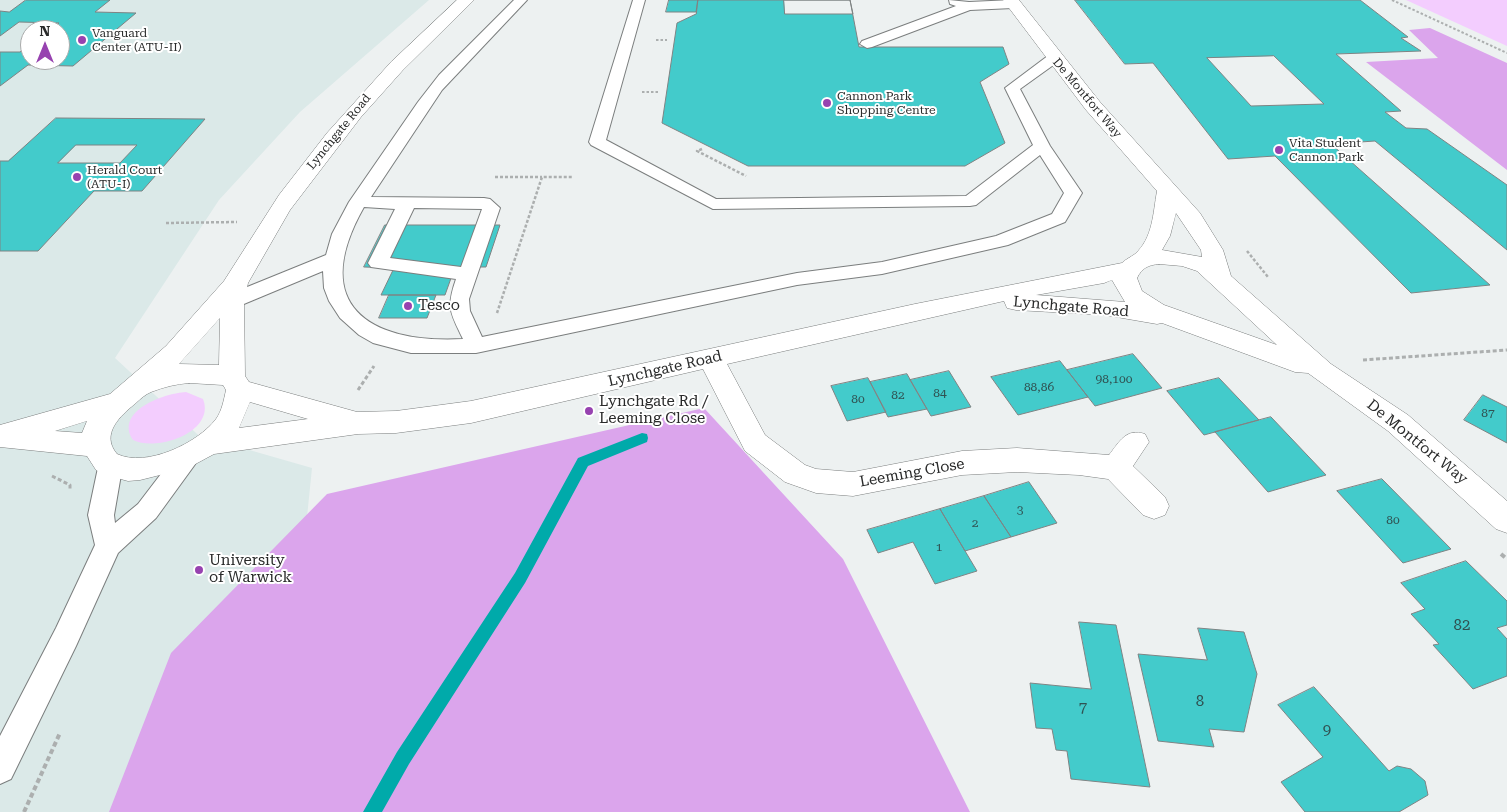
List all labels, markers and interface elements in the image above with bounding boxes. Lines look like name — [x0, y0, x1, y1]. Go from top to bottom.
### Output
north arrow — [20, 20, 70, 70]
text: N — [40, 23, 50, 39]
place label: Vanguard Center (ATU-II) — [92, 26, 182, 54]
marker: Vanguard Center (ATU-II) — [76, 34, 88, 46]
street label: De Montfort Way — [1050, 55, 1124, 141]
place label: Cannon Park Shopping Centre — [837, 89, 936, 117]
street label: Lynchgate Road — [304, 91, 374, 173]
marker: Cannon Park Shopping Centre — [821, 97, 833, 109]
place label: Vita Student Cannon Park — [1289, 136, 1364, 164]
marker: Vita Student Cannon Park — [1273, 144, 1285, 156]
place label: Herald Court (ATU-I) — [87, 163, 162, 191]
marker: Herald Court (ATU-I) — [71, 171, 83, 183]
street label: Lynchgate Road — [1012, 293, 1130, 321]
place label: Tesco — [418, 297, 460, 315]
marker: Tesco — [402, 300, 414, 312]
street label: Lynchgate Road — [606, 347, 724, 391]
house number: 98,100 — [1096, 372, 1132, 386]
house number: 88,86 — [1024, 380, 1054, 394]
house number: 84 — [933, 386, 947, 400]
house number: 82 — [891, 388, 905, 402]
house number: 80 — [851, 392, 865, 406]
place label: Lynchgate Rd / Leeming Close — [599, 393, 708, 428]
street label: De Montfort Way — [1363, 396, 1471, 488]
marker: Lynchgate Rd / Leeming Close — [583, 405, 595, 417]
house number: 87 — [1481, 406, 1495, 420]
street label: Leeming Close — [858, 455, 966, 491]
house number: 3 — [1017, 503, 1023, 517]
house number: 80 — [1386, 513, 1400, 527]
house number: 2 — [972, 516, 978, 530]
house number: 1 — [936, 540, 942, 554]
place label: University of Warwick — [209, 552, 292, 587]
marker: University of Warwick — [193, 564, 205, 576]
house number: 82 — [1454, 617, 1470, 635]
house number: 8 — [1196, 693, 1204, 711]
house number: 7 — [1079, 699, 1087, 717]
house number: 9 — [1323, 722, 1331, 740]

